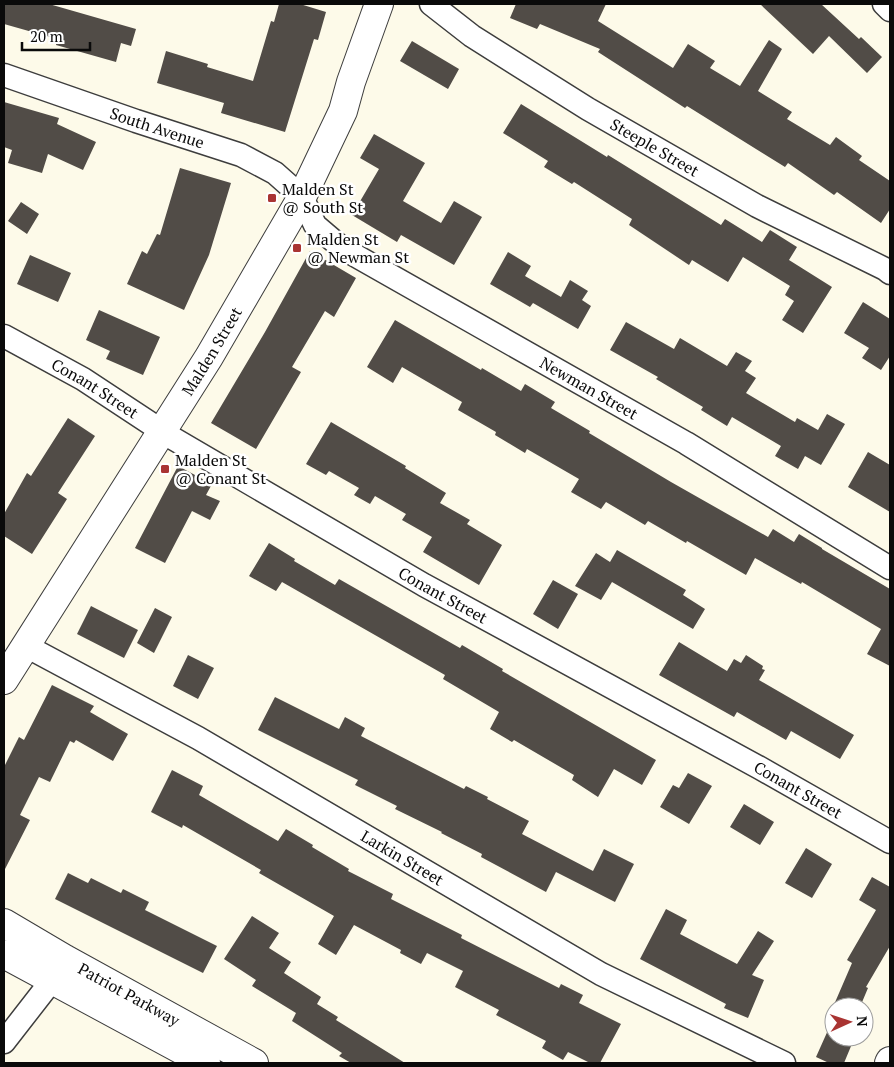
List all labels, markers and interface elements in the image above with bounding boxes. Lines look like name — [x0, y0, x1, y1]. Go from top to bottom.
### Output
scale bar — [22, 20, 90, 52]
text: 20 m — [30, 26, 63, 46]
street label: South Avenue — [107, 102, 207, 153]
street label: Steeple Street — [606, 113, 703, 182]
place label: Malden St @ South St — [282, 178, 363, 218]
marker: Malden St @ South St — [266, 192, 278, 204]
place label: Malden St @ Newman St — [307, 228, 409, 268]
marker: Malden St @ Newman St — [291, 242, 303, 254]
street label: Malden Street — [176, 303, 247, 400]
street label: Newman Street — [536, 351, 642, 425]
street label: Conant Street — [48, 353, 143, 424]
place label: Malden St @ Conant St — [175, 449, 266, 489]
marker: Malden St @ Conant St — [159, 463, 171, 475]
street label: Conant Street — [395, 562, 491, 629]
street label: Conant Street — [750, 756, 846, 824]
street label: Larkin Street — [357, 825, 448, 891]
street label: Patriot Parkway — [74, 957, 185, 1032]
north arrow — [824, 997, 874, 1047]
text: N — [853, 1015, 872, 1027]

